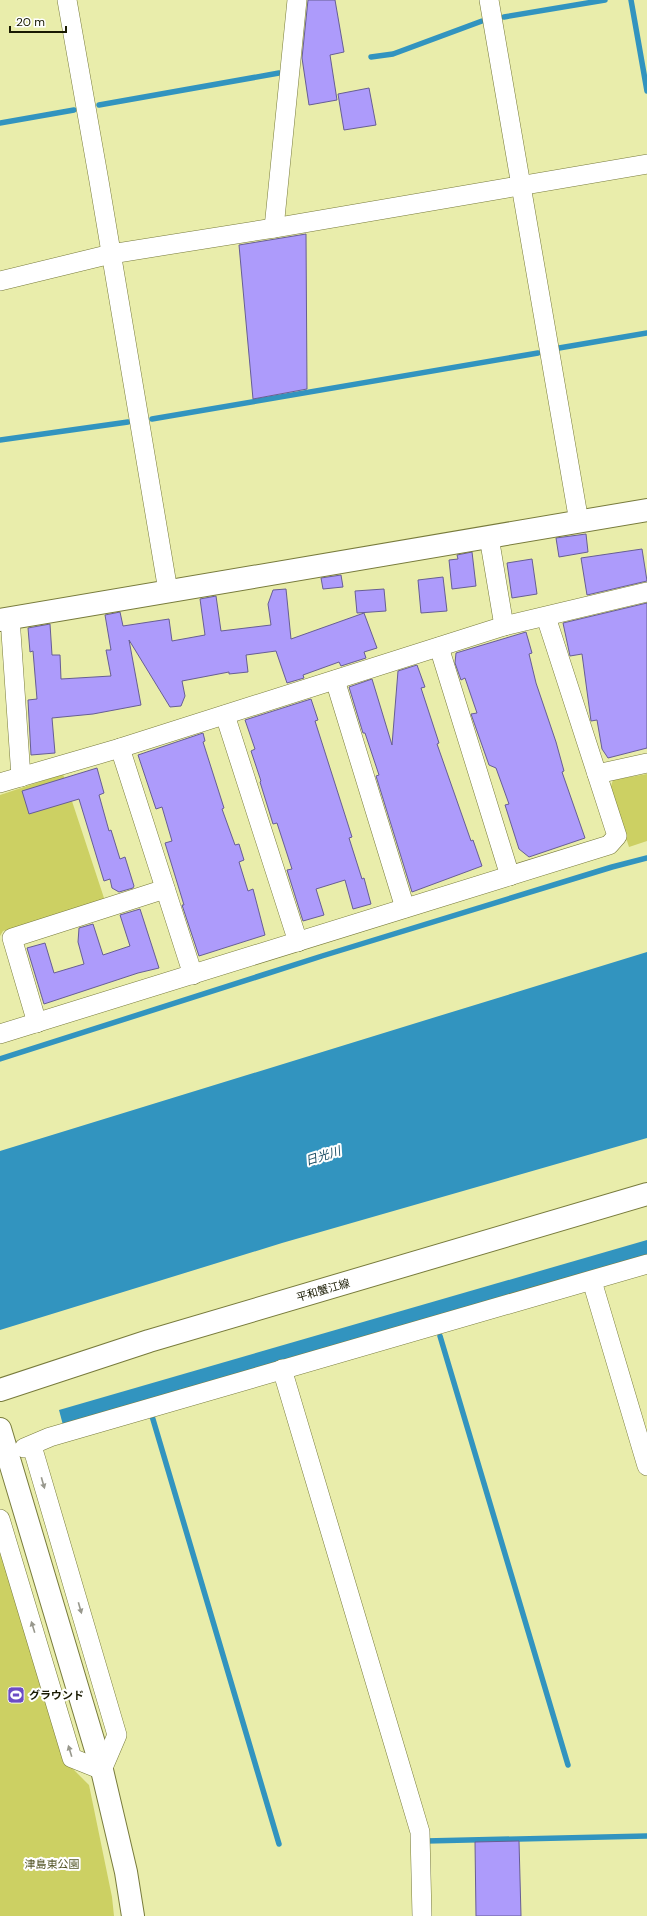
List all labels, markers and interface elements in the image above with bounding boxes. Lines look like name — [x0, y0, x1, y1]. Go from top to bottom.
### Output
scale bar — [10, 8, 66, 34]
text: 20 m — [16, 14, 45, 30]
water label: 日光川 — [303, 1142, 344, 1169]
street label: 平和蟹江線 — [295, 1276, 351, 1304]
one-way arrow — [40, 1478, 46, 1490]
one-way arrow — [77, 1602, 83, 1614]
one-way arrow — [30, 1620, 36, 1632]
sports icon: グラウンド — [6, 1685, 26, 1705]
place label: グラウンド — [29, 1688, 84, 1702]
one-way arrow — [67, 1745, 73, 1757]
park label: 津島東公園 — [25, 1857, 80, 1871]

